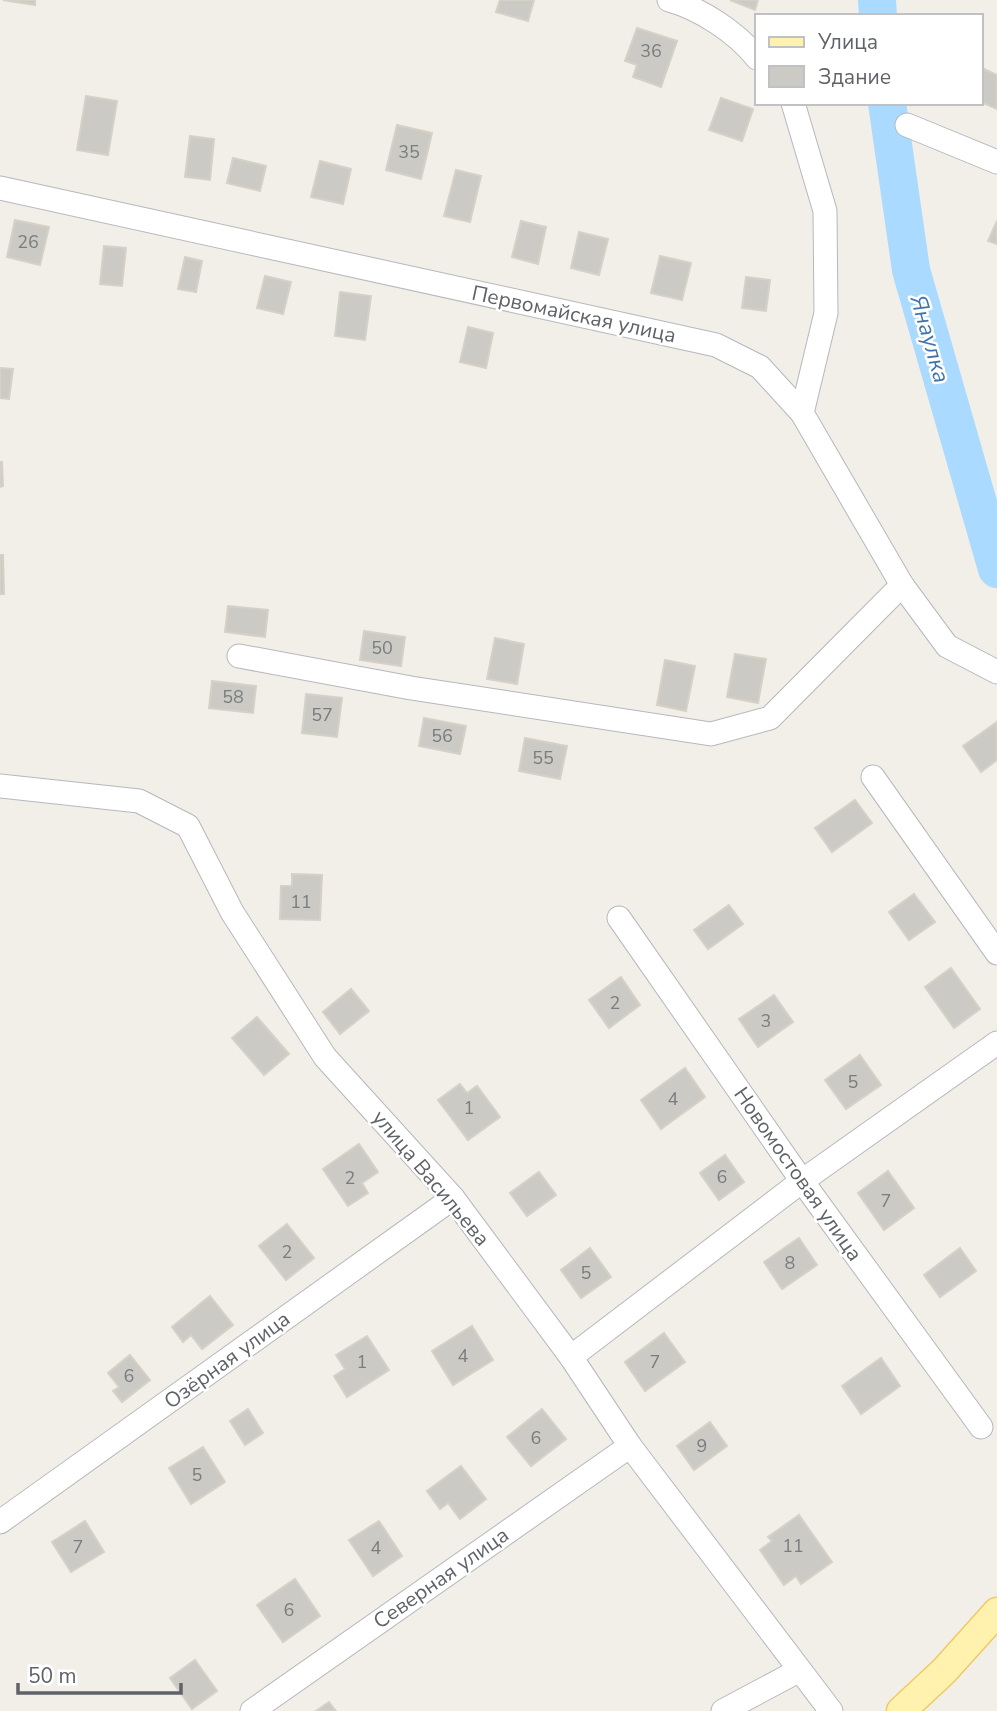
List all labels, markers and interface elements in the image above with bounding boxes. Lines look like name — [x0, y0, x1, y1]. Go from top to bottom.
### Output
legend — [755, 14, 983, 105]
text: Улица — [817, 28, 878, 56]
house number: 36 — [640, 39, 662, 63]
text: Здание — [818, 63, 891, 91]
house number: 35 — [398, 140, 420, 164]
house number: 26 — [17, 230, 39, 254]
street label: Первомайская улица — [469, 279, 679, 349]
water label: Янаулка — [903, 291, 957, 387]
house number: 50 — [371, 636, 393, 660]
house number: 58 — [222, 685, 244, 709]
house number: 57 — [311, 703, 333, 727]
house number: 56 — [431, 724, 453, 748]
house number: 55 — [532, 746, 554, 770]
house number: 11 — [290, 890, 312, 914]
house number: 2 — [610, 991, 620, 1015]
house number: 3 — [761, 1009, 771, 1033]
house number: 5 — [848, 1070, 858, 1094]
street label: Новомостовая улица — [727, 1082, 869, 1266]
house number: 4 — [668, 1087, 679, 1111]
house number: 1 — [464, 1096, 474, 1120]
street label: улица Васильева — [366, 1104, 496, 1252]
house number: 6 — [717, 1165, 727, 1189]
house number: 2 — [345, 1166, 355, 1190]
house number: 7 — [881, 1189, 891, 1213]
house number: 2 — [282, 1240, 292, 1264]
house number: 8 — [785, 1251, 795, 1275]
house number: 5 — [581, 1261, 591, 1285]
street label: Озёрная улица — [158, 1305, 296, 1415]
house number: 4 — [458, 1344, 469, 1368]
house number: 1 — [357, 1350, 367, 1374]
house number: 7 — [650, 1350, 660, 1374]
house number: 6 — [124, 1364, 134, 1388]
house number: 6 — [531, 1426, 541, 1450]
house number: 9 — [697, 1434, 707, 1458]
house number: 5 — [192, 1463, 202, 1487]
street label: Северная улица — [368, 1521, 514, 1635]
house number: 11 — [782, 1534, 804, 1558]
house number: 7 — [73, 1535, 83, 1559]
house number: 4 — [371, 1536, 382, 1560]
house number: 6 — [284, 1598, 294, 1622]
scale bar — [18, 1652, 180, 1696]
text: 50 m — [28, 1662, 77, 1690]

